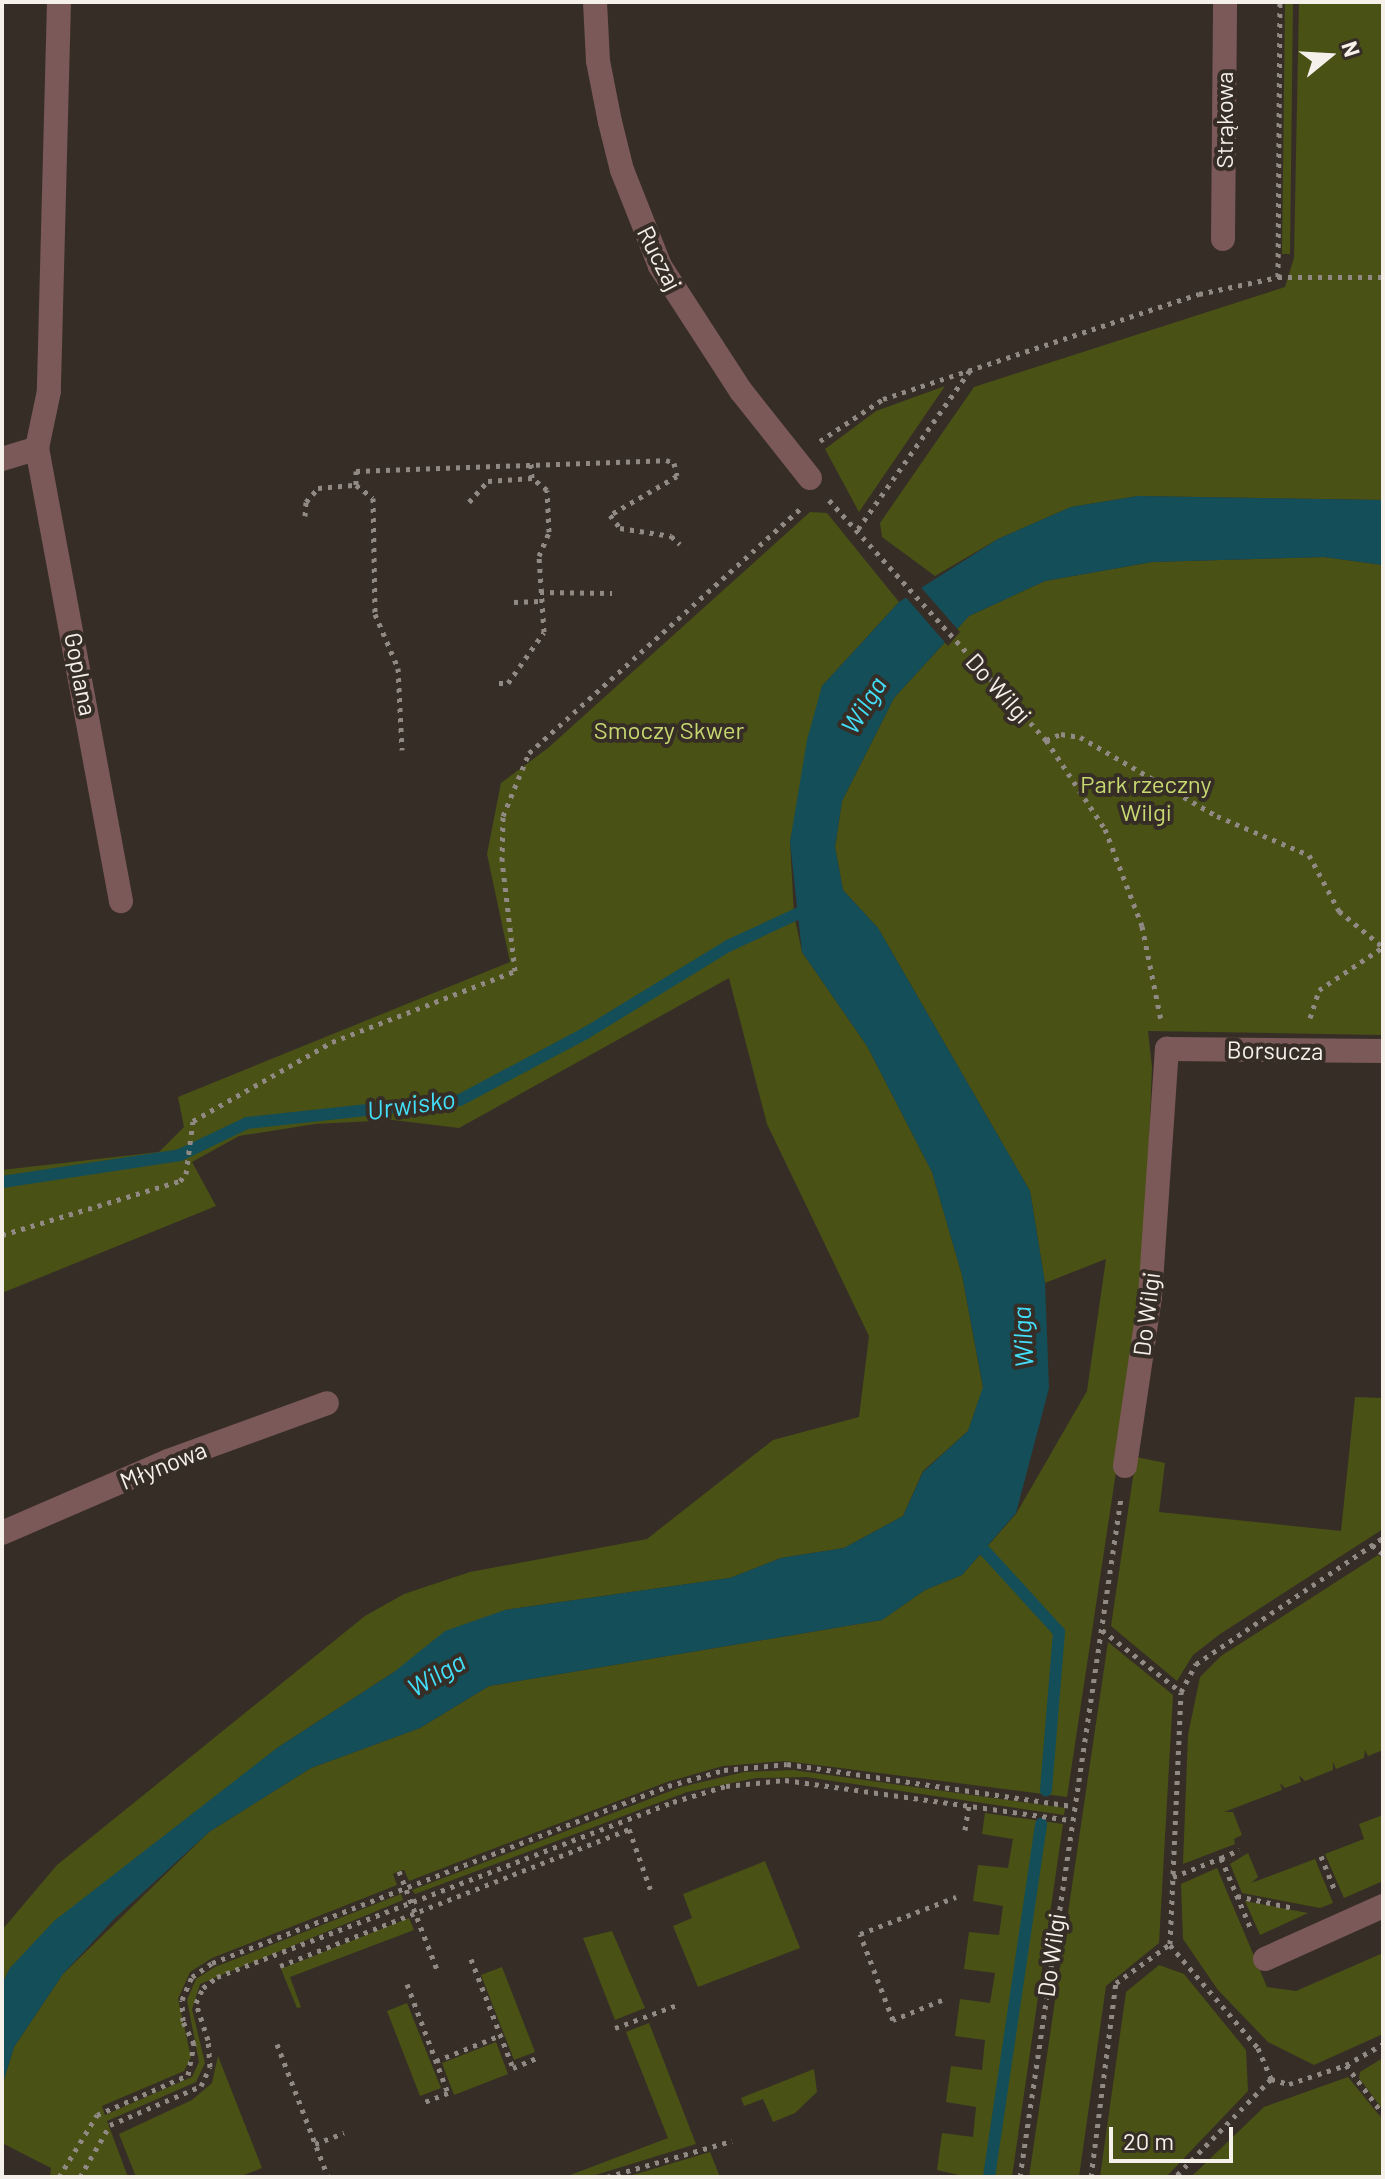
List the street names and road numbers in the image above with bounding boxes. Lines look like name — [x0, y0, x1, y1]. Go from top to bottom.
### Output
street label: Strąkowa — [1210, 71, 1238, 169]
street label: Ruczaj — [632, 221, 688, 295]
street label: Goplana — [59, 630, 103, 718]
street label: Do Wilgi — [960, 647, 1038, 729]
street label: Borsucza — [1226, 1035, 1324, 1065]
street label: Do Wilgi — [1127, 1270, 1165, 1358]
street label: Młynowa — [115, 1435, 211, 1495]
street label: Do Wilgi — [1031, 1911, 1071, 1999]

